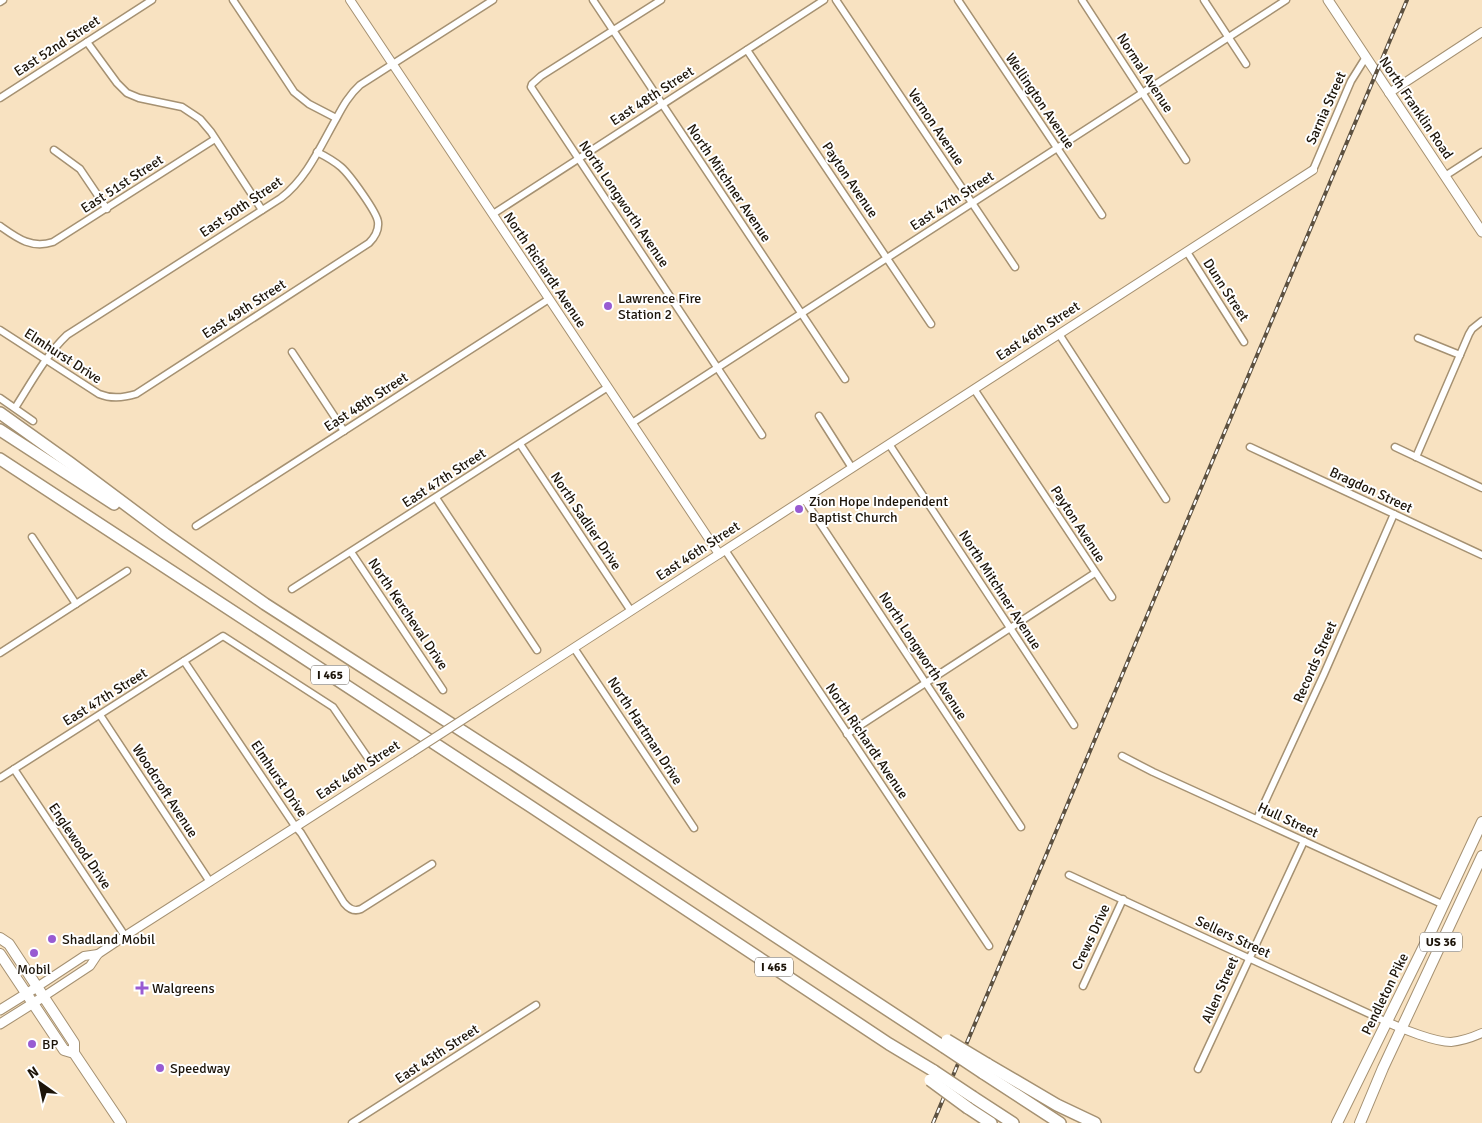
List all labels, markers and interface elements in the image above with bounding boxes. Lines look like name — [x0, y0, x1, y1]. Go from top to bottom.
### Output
street label: East 52nd Street — [11, 12, 103, 80]
street label: Normal Avenue — [1113, 30, 1177, 116]
street label: Wellington Avenue — [1002, 50, 1078, 152]
street label: North Franklin Road — [1375, 54, 1457, 162]
street label: East 48th Street — [607, 63, 697, 129]
street label: Sarnia Street — [1302, 69, 1350, 147]
street label: Vernon Avenue — [904, 85, 968, 169]
street label: North Mitchner Avenue — [683, 121, 775, 245]
street label: North Longworth Avenue — [575, 137, 673, 271]
street label: Payton Avenue — [818, 139, 882, 221]
street label: East 51st Street — [78, 151, 166, 217]
street label: East 47th Street — [907, 168, 997, 234]
street label: East 50th Street — [196, 173, 286, 241]
street label: North Richardt Avenue — [500, 209, 590, 331]
street label: Dunn Street — [1199, 255, 1253, 325]
street label: East 49th Street — [199, 276, 289, 342]
place label: Lawrence Fire Station 2 — [618, 290, 701, 323]
street label: East 46th Street — [993, 298, 1083, 364]
marker: Lawrence Fire Station 2 — [602, 300, 614, 312]
street label: Elmhurst Drive — [21, 325, 105, 387]
street label: East 48th Street — [321, 369, 411, 435]
street label: East 47th Street — [399, 445, 489, 511]
street label: Bragdon Street — [1327, 463, 1415, 517]
street label: North Sadlier Drive — [547, 469, 625, 573]
street label: Payton Avenue — [1047, 483, 1109, 565]
place label: Zion Hope Independent Baptist Church — [809, 493, 948, 526]
marker: Zion Hope Independent Baptist Church — [793, 503, 805, 515]
street label: East 46th Street — [653, 518, 743, 584]
street label: North Mitchner Avenue — [955, 527, 1045, 653]
street label: North Kercheval Drive — [364, 555, 452, 673]
street label: North Longworth Avenue — [875, 589, 971, 723]
street label: Records Street — [1290, 619, 1341, 705]
street label: East 47th Street — [60, 664, 150, 730]
road number: I 465 — [311, 666, 349, 684]
street label: North Hartman Drive — [604, 674, 686, 788]
street label: North Richardt Avenue — [822, 680, 912, 802]
street label: Elmhurst Drive — [247, 737, 311, 821]
street label: East 46th Street — [313, 737, 403, 803]
street label: Woodcroft Avenue — [128, 741, 202, 841]
street label: Hull Street — [1255, 799, 1321, 841]
street label: Englewood Drive — [45, 800, 115, 892]
street label: Crews Drive — [1068, 901, 1114, 973]
street label: Sellers Street — [1193, 912, 1273, 962]
place label: Shadland Mobil — [62, 931, 155, 948]
road number: US 36 — [1420, 932, 1462, 952]
marker: Shadland Mobil — [46, 933, 58, 945]
marker: Mobil — [28, 947, 40, 959]
street label: Pendleton Pike — [1358, 950, 1412, 1038]
street label: Allen Street — [1198, 954, 1242, 1026]
road number: I 465 — [755, 958, 793, 976]
place label: Mobil — [17, 961, 51, 978]
place label: Walgreens — [152, 980, 215, 997]
marker: Walgreens — [136, 982, 148, 994]
street label: East 45th Street — [392, 1021, 482, 1087]
place label: BP — [42, 1036, 58, 1053]
marker: BP — [26, 1038, 38, 1050]
north arrow — [15, 1058, 65, 1108]
place label: Speedway — [170, 1060, 231, 1077]
marker: Speedway — [154, 1062, 166, 1074]
text: N — [24, 1063, 42, 1082]

